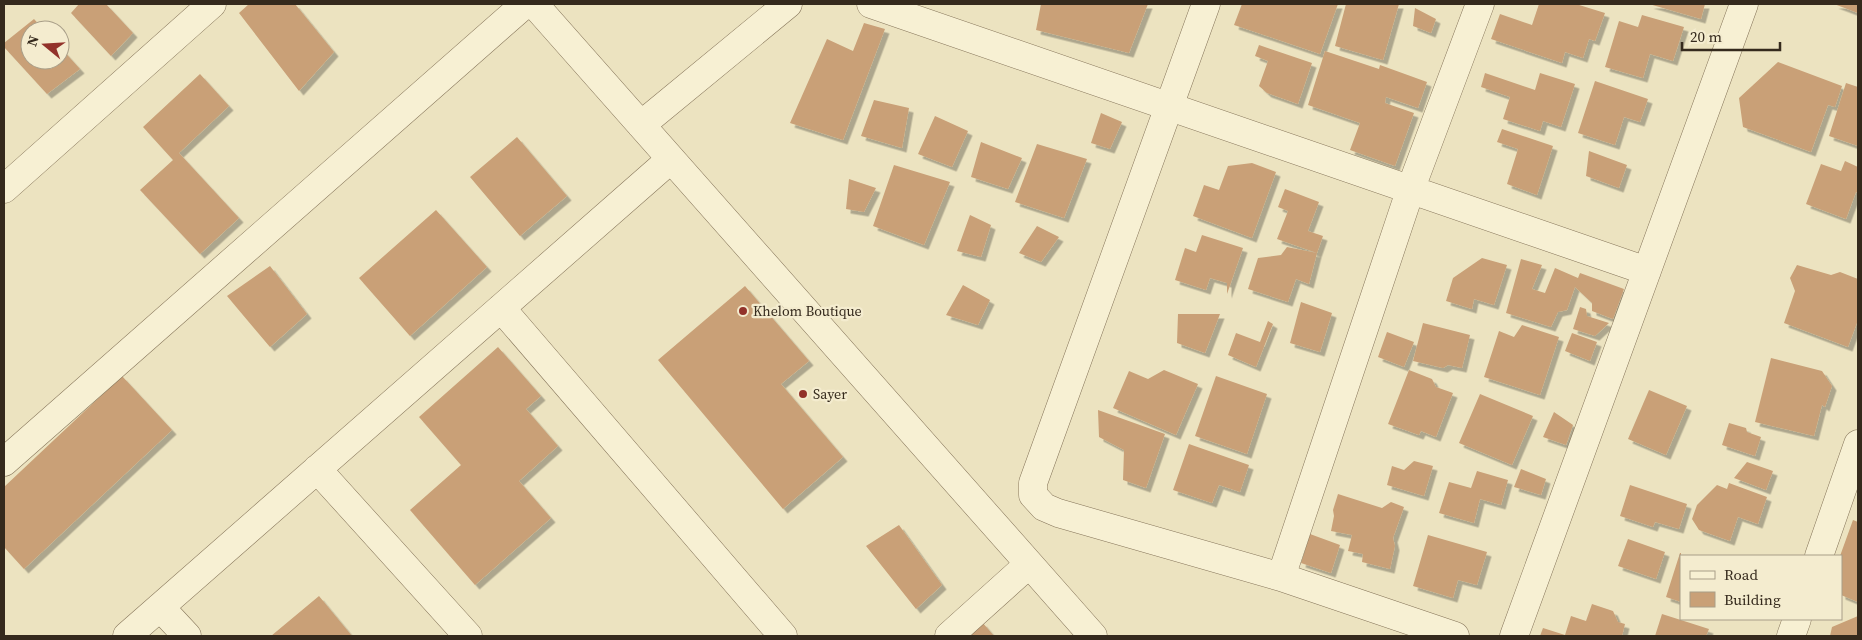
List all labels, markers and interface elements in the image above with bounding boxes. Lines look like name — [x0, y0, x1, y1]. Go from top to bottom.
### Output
north arrow — [20, 20, 70, 70]
scale bar — [1682, 20, 1780, 52]
text: 20 m — [1690, 26, 1722, 47]
text: N — [22, 33, 44, 49]
place label: Khelom Boutique — [753, 301, 862, 321]
marker: Khelom Boutique — [737, 305, 749, 317]
place label: Sayer — [813, 384, 847, 404]
marker: Sayer — [797, 388, 809, 400]
legend — [1680, 555, 1842, 620]
text: Road — [1724, 564, 1758, 585]
text: Building — [1724, 589, 1781, 610]

